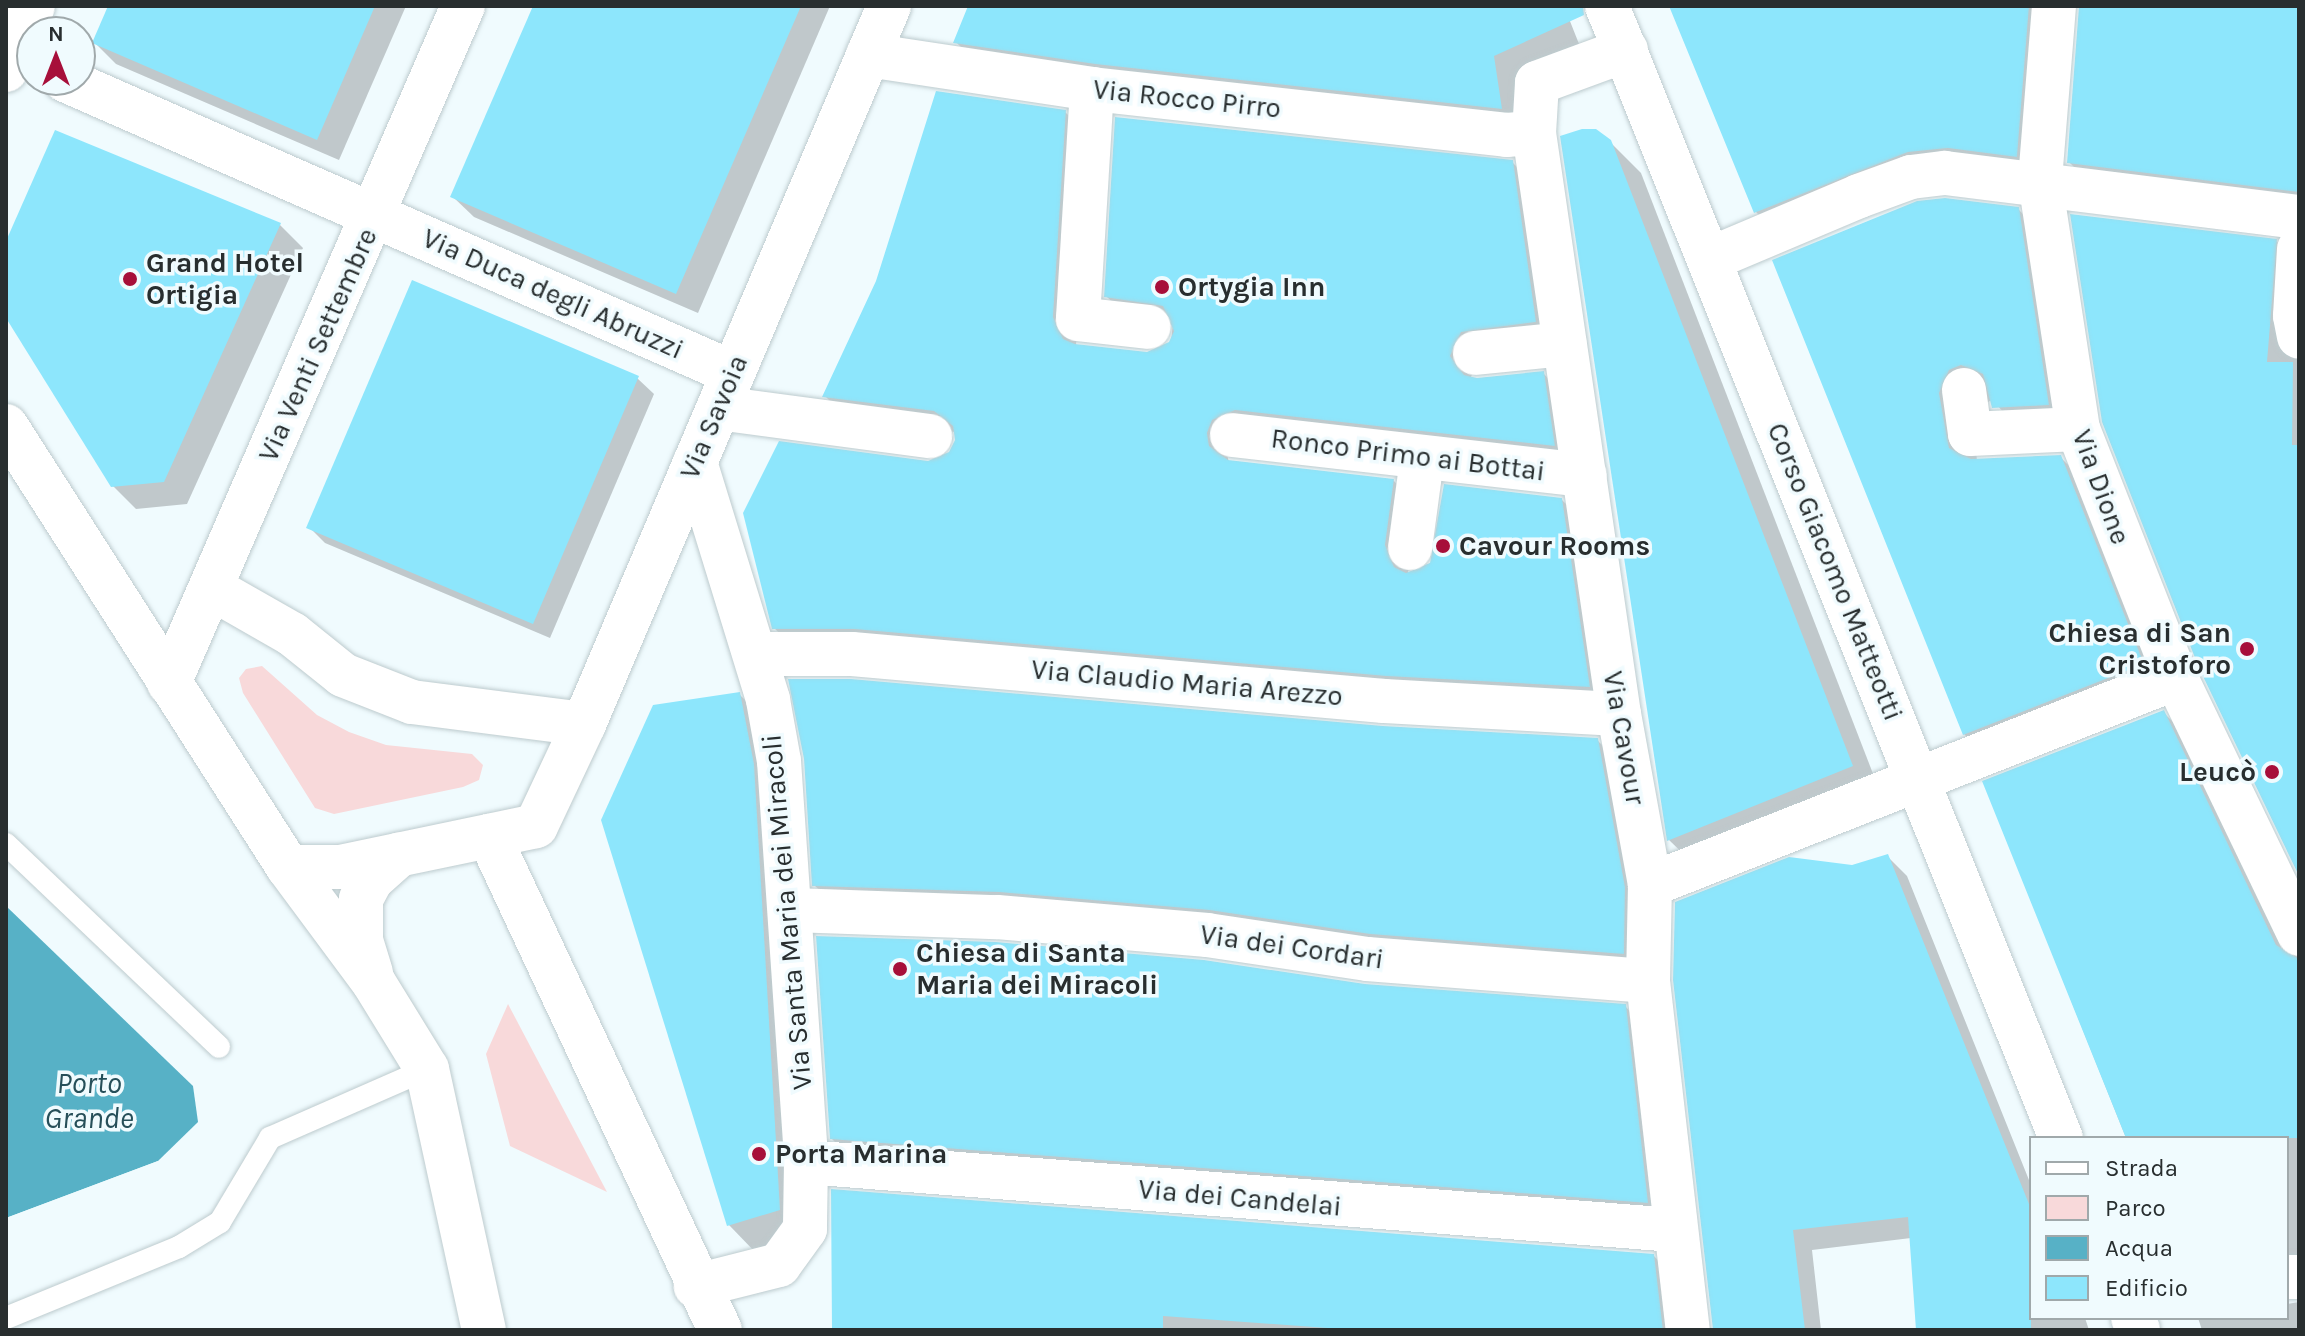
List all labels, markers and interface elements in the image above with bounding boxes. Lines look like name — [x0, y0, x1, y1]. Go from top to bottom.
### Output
north arrow — [16, 16, 96, 96]
text: N — [48, 21, 64, 47]
street label: Via Rocco Pirro — [1091, 72, 1283, 126]
street label: Via Duca degli Abruzzi — [417, 221, 689, 367]
street label: Via Venti Settembre — [251, 223, 385, 467]
place label: Grand Hotel Ortigia — [146, 246, 304, 312]
marker: Grand Hotel Ortigia — [121, 270, 139, 288]
place label: Ortygia Inn — [1178, 270, 1325, 304]
marker: Ortygia Inn — [1153, 278, 1171, 296]
street label: Via Savoia — [673, 350, 755, 484]
street label: Corso Giacomo Matteotti — [1760, 418, 1910, 726]
street label: Ronco Primo ai Bottai — [1269, 422, 1547, 488]
street label: Via Dione — [2065, 425, 2137, 549]
place label: Cavour Rooms — [1459, 529, 1650, 563]
marker: Cavour Rooms — [1434, 537, 1452, 555]
place label: Chiesa di San Cristoforo — [2048, 616, 2231, 682]
marker: Chiesa di San Cristoforo — [2238, 640, 2256, 658]
street label: Via Claudio Maria Arezzo — [1030, 653, 1344, 713]
street label: Via Cavour — [1596, 669, 1652, 807]
street label: Via Santa Maria dei Miracoli — [755, 733, 819, 1091]
place label: Leucò — [2179, 755, 2256, 789]
marker: Leucò — [2263, 763, 2281, 781]
street label: Via dei Cordari — [1198, 917, 1386, 977]
place label: Chiesa di Santa Maria dei Miracoli — [916, 936, 1158, 1002]
marker: Chiesa di Santa Maria dei Miracoli — [891, 960, 909, 978]
water label: Porto Grande — [44, 1065, 134, 1136]
legend — [2029, 1136, 2289, 1320]
place label: Porta Marina — [775, 1137, 947, 1171]
marker: Porta Marina — [750, 1145, 768, 1163]
text: Strada — [2105, 1154, 2178, 1182]
street label: Via dei Candelai — [1137, 1172, 1343, 1224]
text: Parco — [2105, 1194, 2166, 1222]
text: Acqua — [2105, 1234, 2173, 1262]
text: Edificio — [2105, 1274, 2188, 1302]

